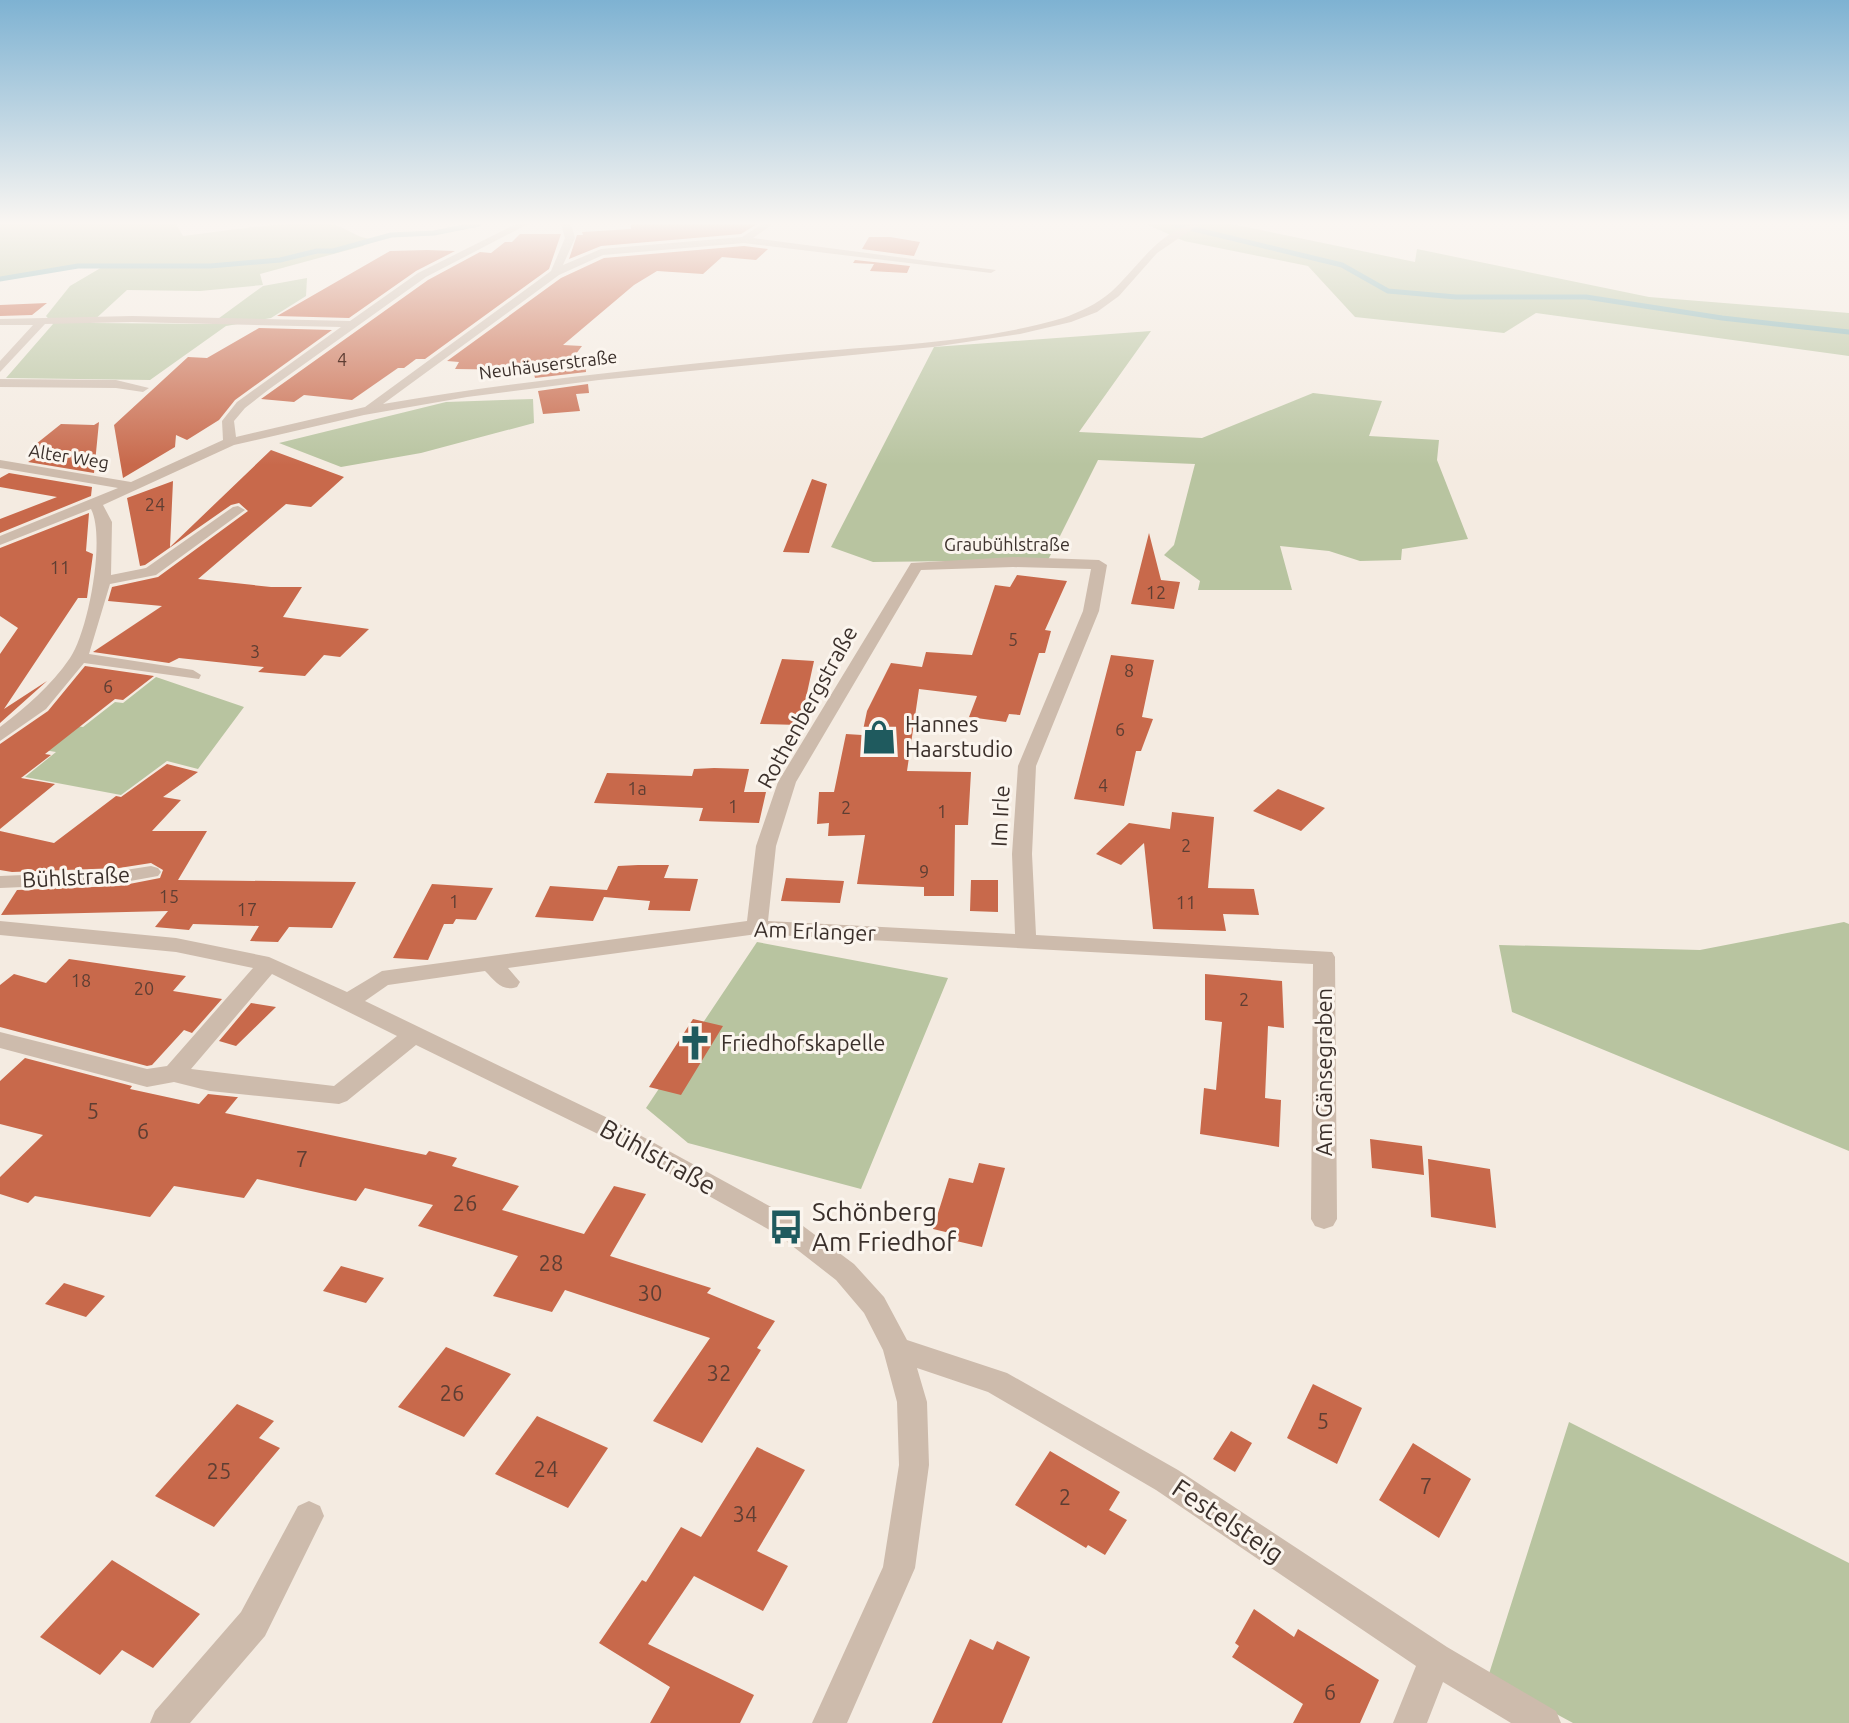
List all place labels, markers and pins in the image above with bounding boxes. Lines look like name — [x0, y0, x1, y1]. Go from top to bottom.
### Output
place label: Hannes Haarstudio — [905, 711, 1013, 761]
shop icon: Hannes Haarstudio — [860, 718, 898, 756]
church icon: Friedhofskapelle — [676, 1024, 714, 1062]
place label: Friedhofskapelle — [721, 1030, 885, 1055]
place label: Schönberg Am Friedhof — [812, 1197, 957, 1256]
bus stop icon: Schönberg Am Friedhof — [767, 1208, 805, 1246]

